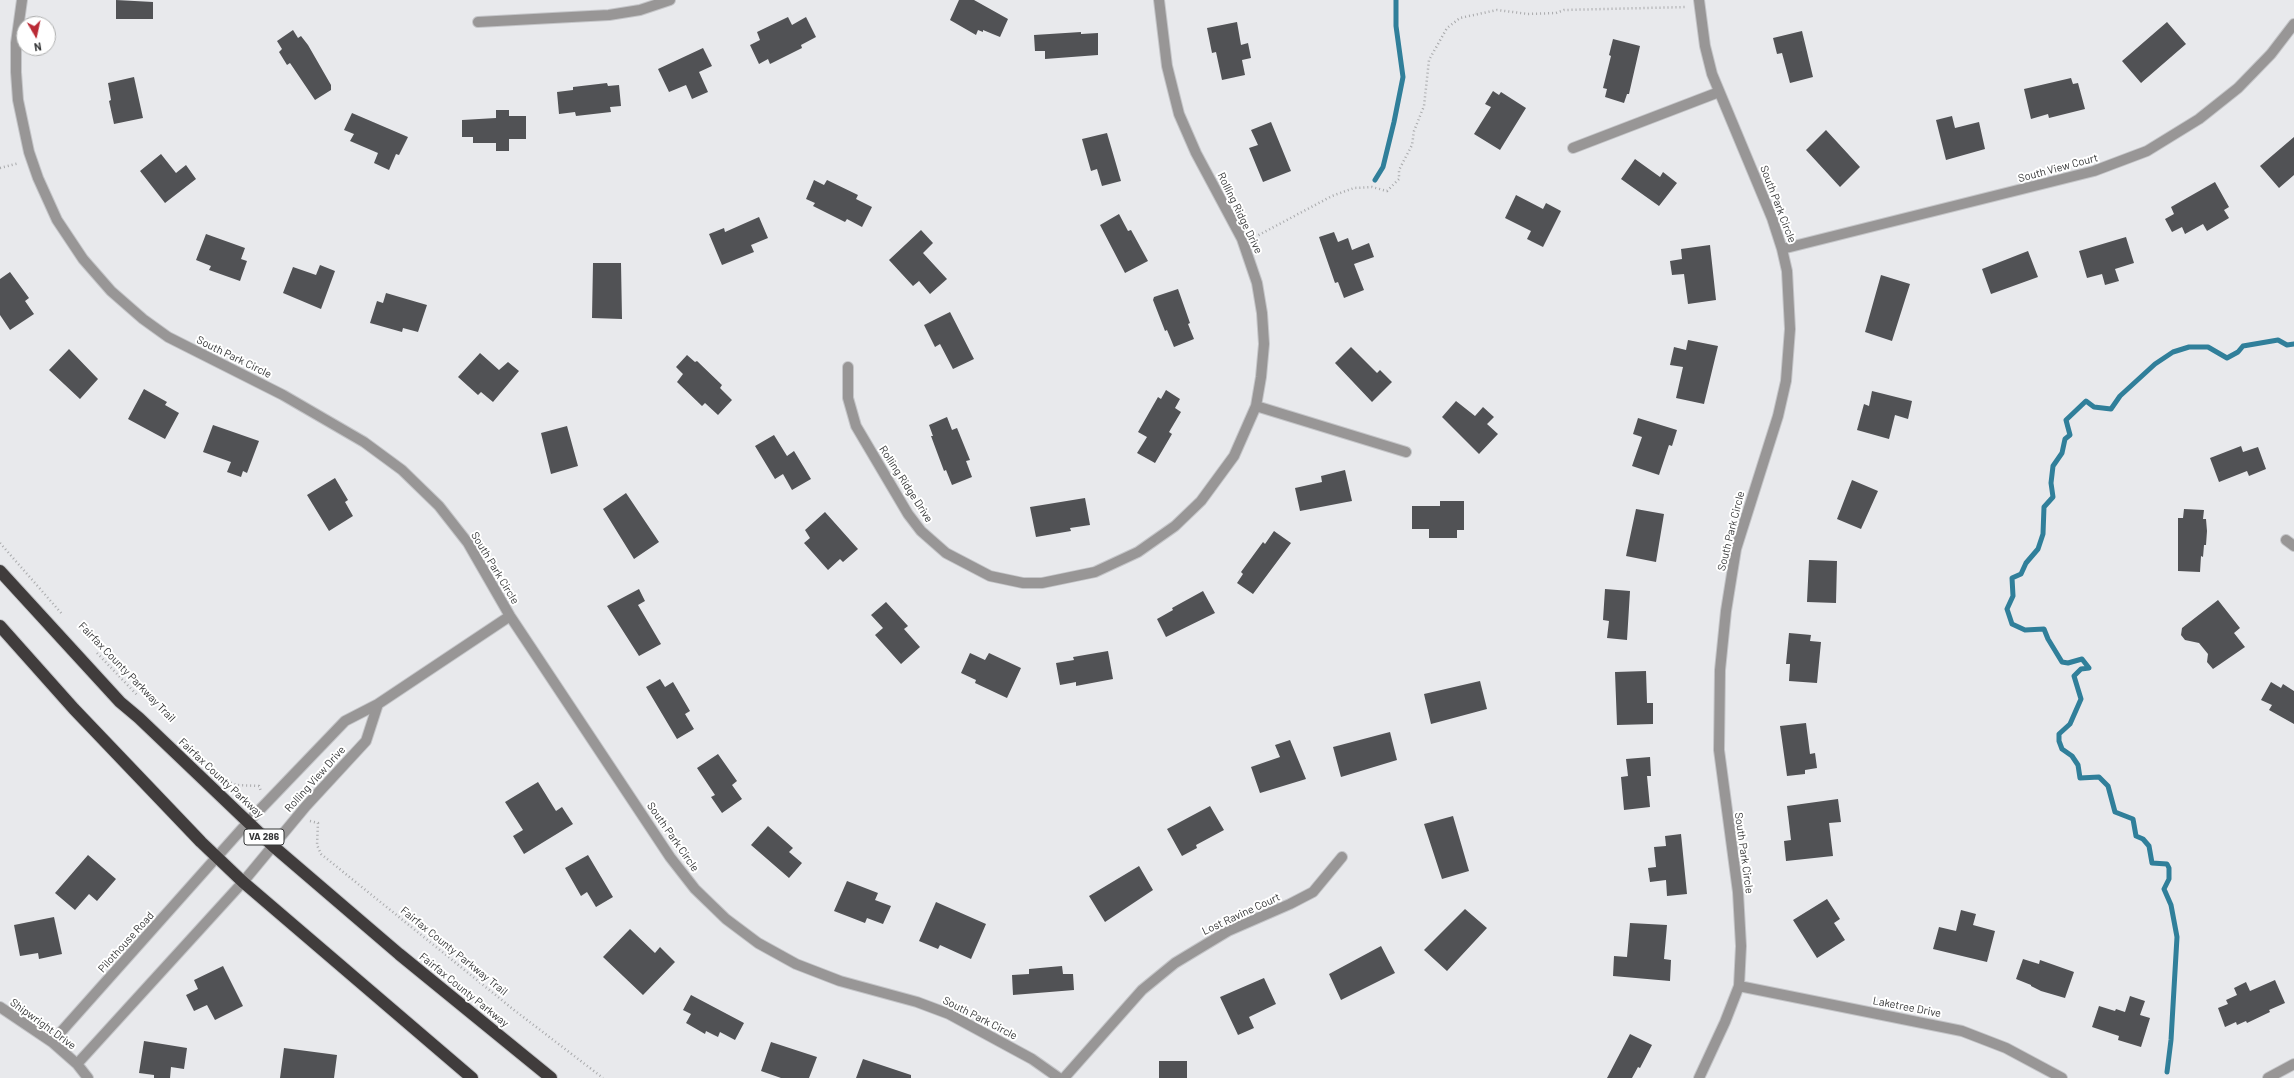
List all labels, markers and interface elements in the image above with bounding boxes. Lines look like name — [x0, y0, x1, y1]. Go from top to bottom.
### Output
north arrow — [16, 16, 56, 56]
text: N — [33, 40, 42, 54]
street label: South View Court — [2017, 151, 2099, 185]
street label: South Park Circle — [1757, 163, 1799, 245]
street label: Rolling Ridge Drive — [1215, 170, 1265, 256]
street label: South Park Circle — [194, 333, 274, 381]
street label: Rolling Ridge Drive — [876, 443, 936, 525]
street label: South Park Circle — [1715, 490, 1747, 572]
street label: South Park Circle — [468, 530, 522, 606]
street label: Fairfax County Parkway Trail — [76, 619, 178, 725]
street label: Fairfax County Parkway — [176, 735, 266, 821]
street label: Rolling View Drive — [282, 743, 348, 815]
street label: South Park Circle — [644, 800, 702, 874]
street label: South Park Circle — [1732, 812, 1756, 894]
road number: VA 286 — [244, 829, 284, 845]
street label: Lost Ravine Court — [1200, 890, 1282, 938]
street label: Fairfax County Parkway Trail — [398, 904, 510, 998]
street label: Pilothouse Road — [95, 909, 157, 975]
street label: Fairfax County Parkway — [417, 950, 511, 1030]
street label: South Park Circle — [941, 994, 1019, 1042]
street label: Laketree Drive — [1872, 994, 1942, 1020]
street label: Shipwright Drive — [7, 996, 79, 1052]

